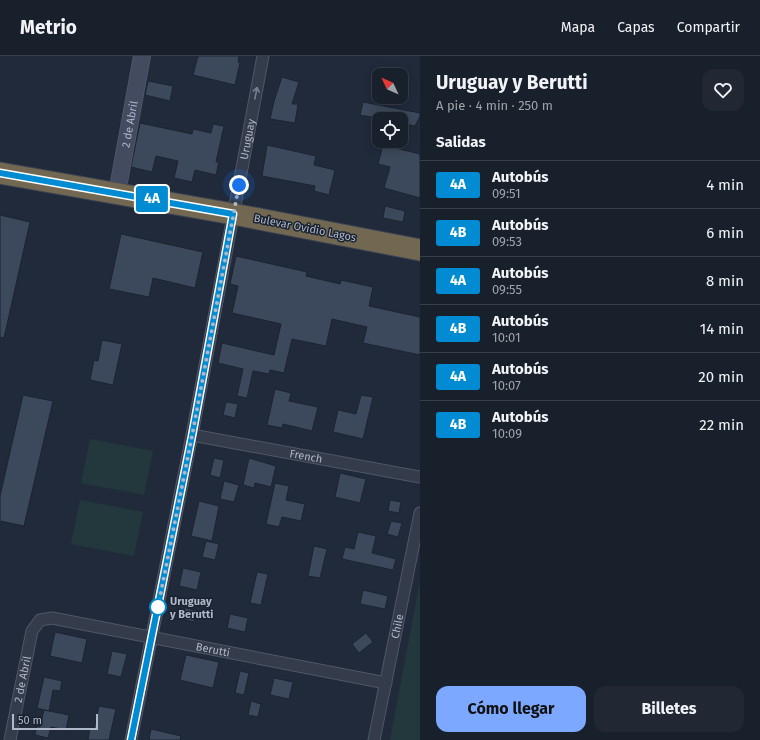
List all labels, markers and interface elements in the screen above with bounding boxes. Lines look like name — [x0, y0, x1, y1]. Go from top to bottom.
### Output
text: Metrio — [20, 16, 77, 39]
text: Mapa — [561, 19, 595, 36]
text: Capas — [617, 19, 655, 36]
text: Compartir — [677, 19, 740, 36]
north arrow — [372, 68, 408, 104]
map controls — [372, 68, 408, 148]
button: heart — [702, 69, 744, 111]
text: Uruguay y Berutti — [436, 71, 588, 94]
one-way arrow — [252, 87, 260, 100]
text: A pie · 4 min · 250 m — [436, 98, 553, 113]
street label: 2 de Abril — [119, 100, 140, 149]
button: locate — [372, 112, 408, 148]
street label: Uruguay — [237, 117, 258, 161]
text: Salidas — [436, 133, 486, 151]
text: Autobús — [492, 168, 549, 186]
your location — [229, 175, 249, 195]
text: 4A — [450, 176, 466, 193]
text: 4 min — [706, 176, 744, 194]
line badge: 4A — [134, 186, 170, 212]
text: 09:51 — [492, 186, 521, 201]
text: 4A — [144, 190, 160, 207]
street label: Bulevar Ovidio Lagos — [253, 212, 357, 244]
text: Autobús — [492, 216, 549, 234]
text: 4B — [450, 224, 466, 241]
text: 6 min — [706, 224, 744, 242]
text: 09:53 — [492, 234, 522, 249]
text: Autobús — [492, 264, 549, 282]
text: 4A — [450, 272, 466, 289]
text: 8 min — [706, 272, 744, 290]
text: 09:55 — [492, 282, 522, 297]
text: Autobús — [492, 312, 549, 330]
text: 4B — [450, 320, 466, 337]
text: 14 min — [700, 320, 744, 338]
text: 10:01 — [492, 330, 521, 345]
text: Autobús — [492, 360, 549, 378]
text: 4A — [450, 368, 466, 385]
text: 20 min — [698, 368, 744, 386]
text: 10:07 — [492, 378, 521, 393]
text: Autobús — [492, 408, 549, 426]
text: 4B — [450, 416, 466, 433]
text: 22 min — [699, 416, 744, 434]
text: 10:09 — [492, 426, 522, 441]
street label: French — [289, 447, 324, 465]
place label: Uruguay y Berutti — [169, 595, 213, 621]
marker: Uruguay y Berutti — [149, 598, 167, 616]
street label: Chile — [388, 613, 406, 640]
street label: Berutti — [195, 640, 231, 659]
street label: 2 de Abril — [11, 655, 33, 704]
button: Cómo llegar — [436, 686, 586, 732]
button: Billetes — [594, 686, 744, 732]
scale bar — [12, 712, 98, 731]
text: 50 m — [18, 714, 42, 727]

